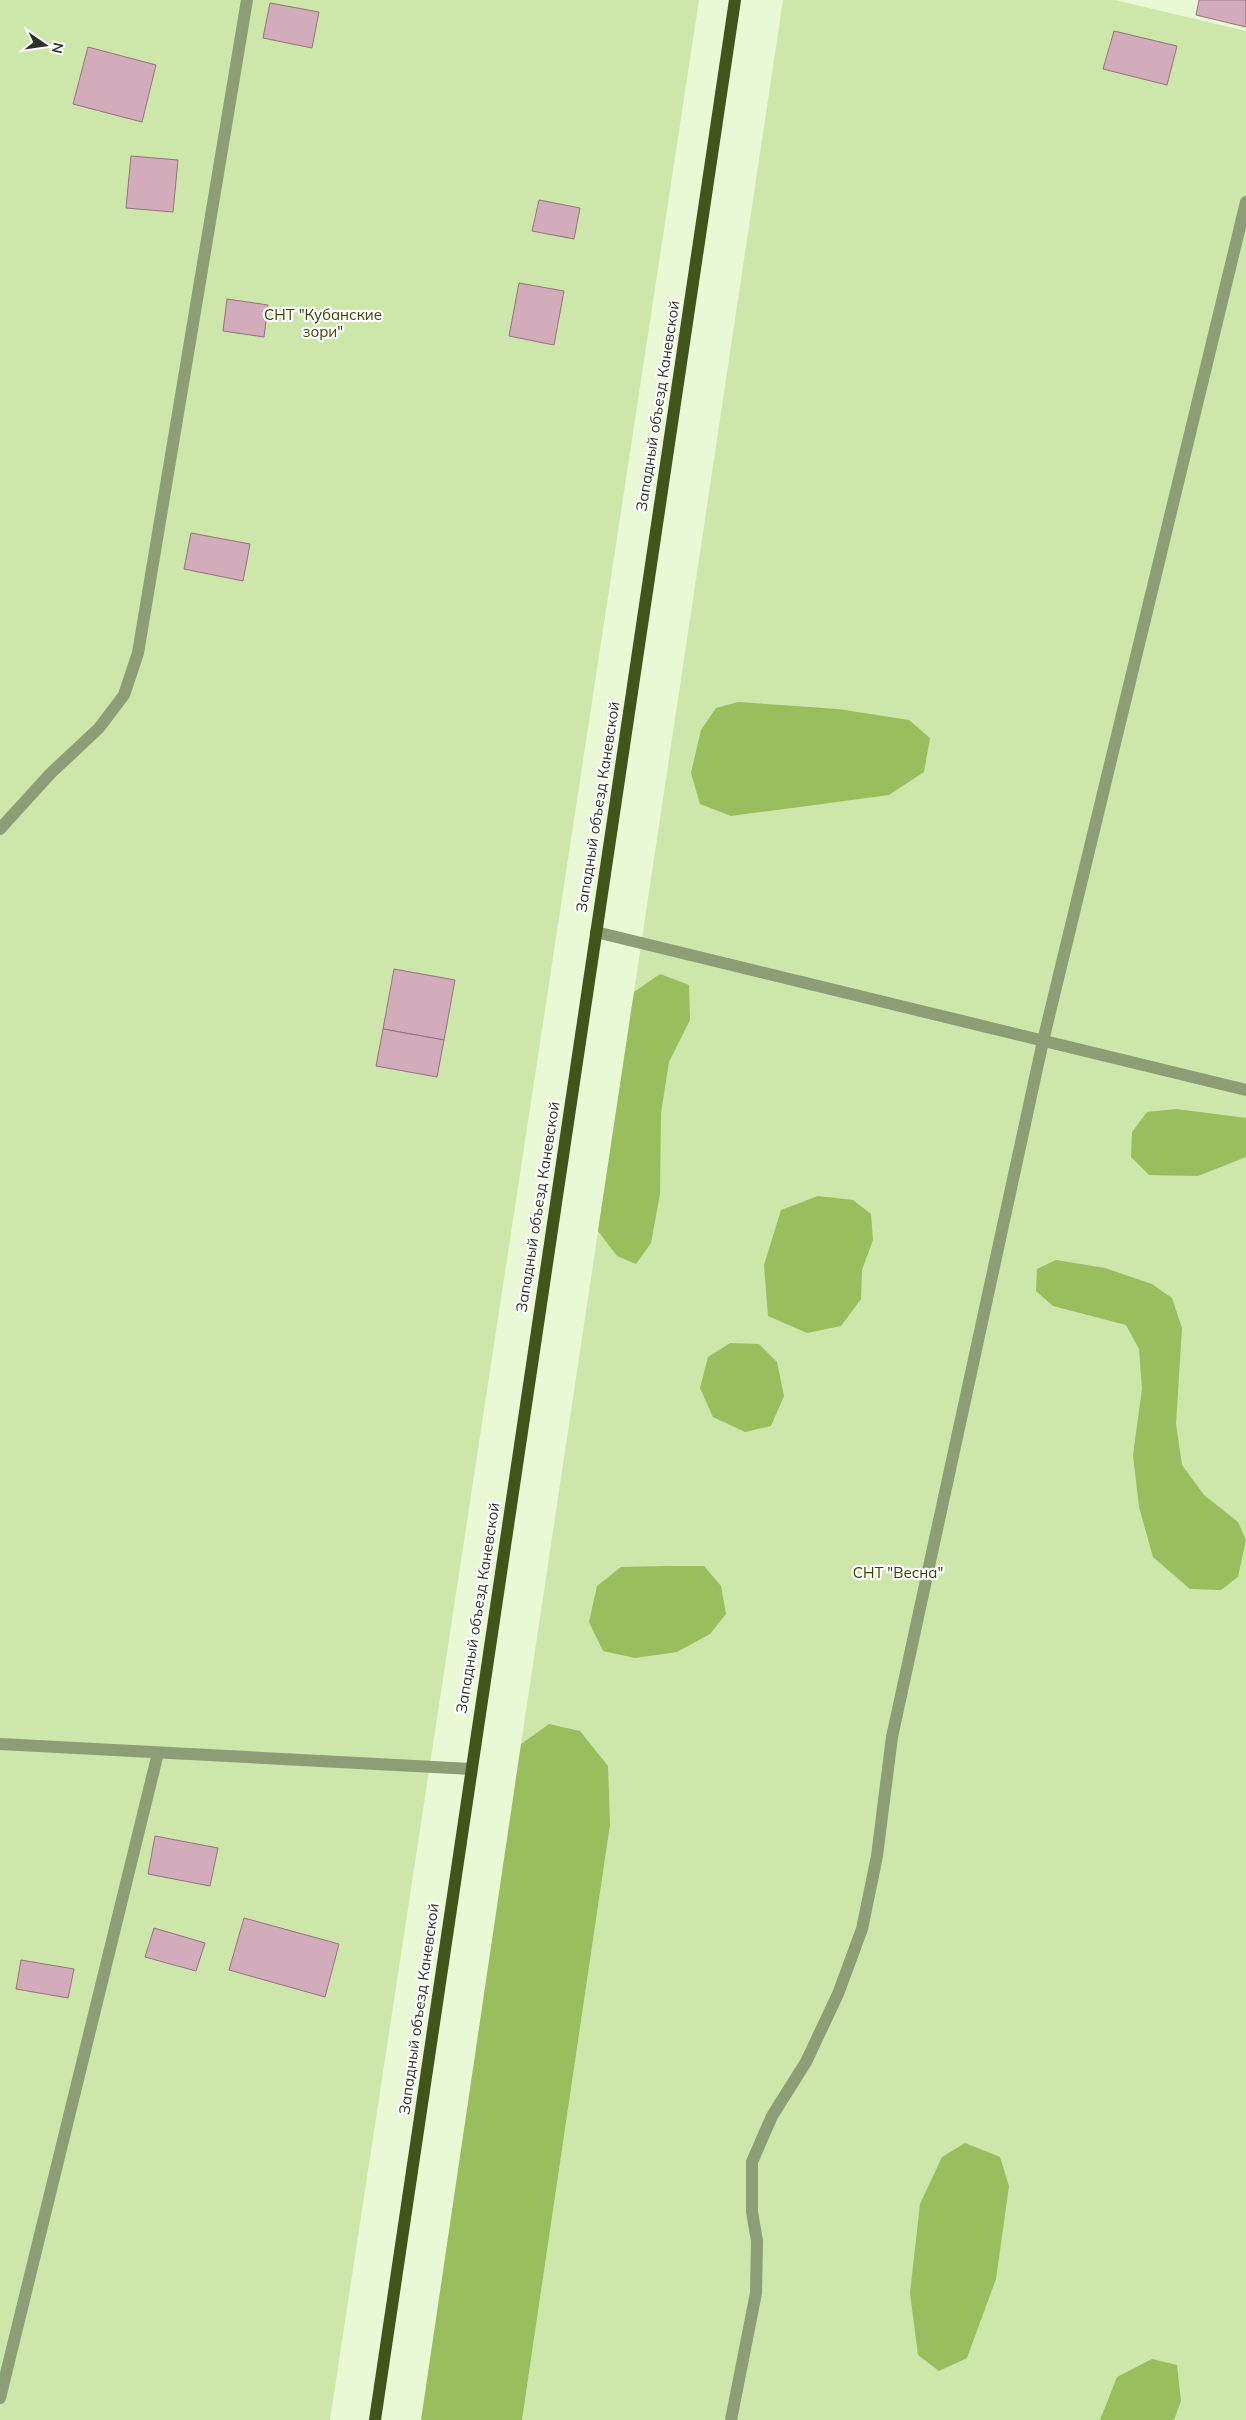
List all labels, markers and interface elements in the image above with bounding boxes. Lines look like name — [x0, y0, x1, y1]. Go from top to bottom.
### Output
north arrow — [20, 20, 70, 70]
text: N — [48, 41, 68, 55]
street label: Западный объезд Каневской — [631, 299, 684, 513]
park label: СНТ "Кубанские зори" — [264, 305, 382, 341]
street label: Западный объезд Каневской — [571, 700, 624, 914]
street label: Западный объезд Каневской — [511, 1100, 564, 1314]
street label: Западный объезд Каневской — [451, 1501, 504, 1715]
park label: СНТ "Весна" — [853, 1563, 943, 1582]
street label: Западный объезд Каневской — [394, 1902, 443, 2116]

